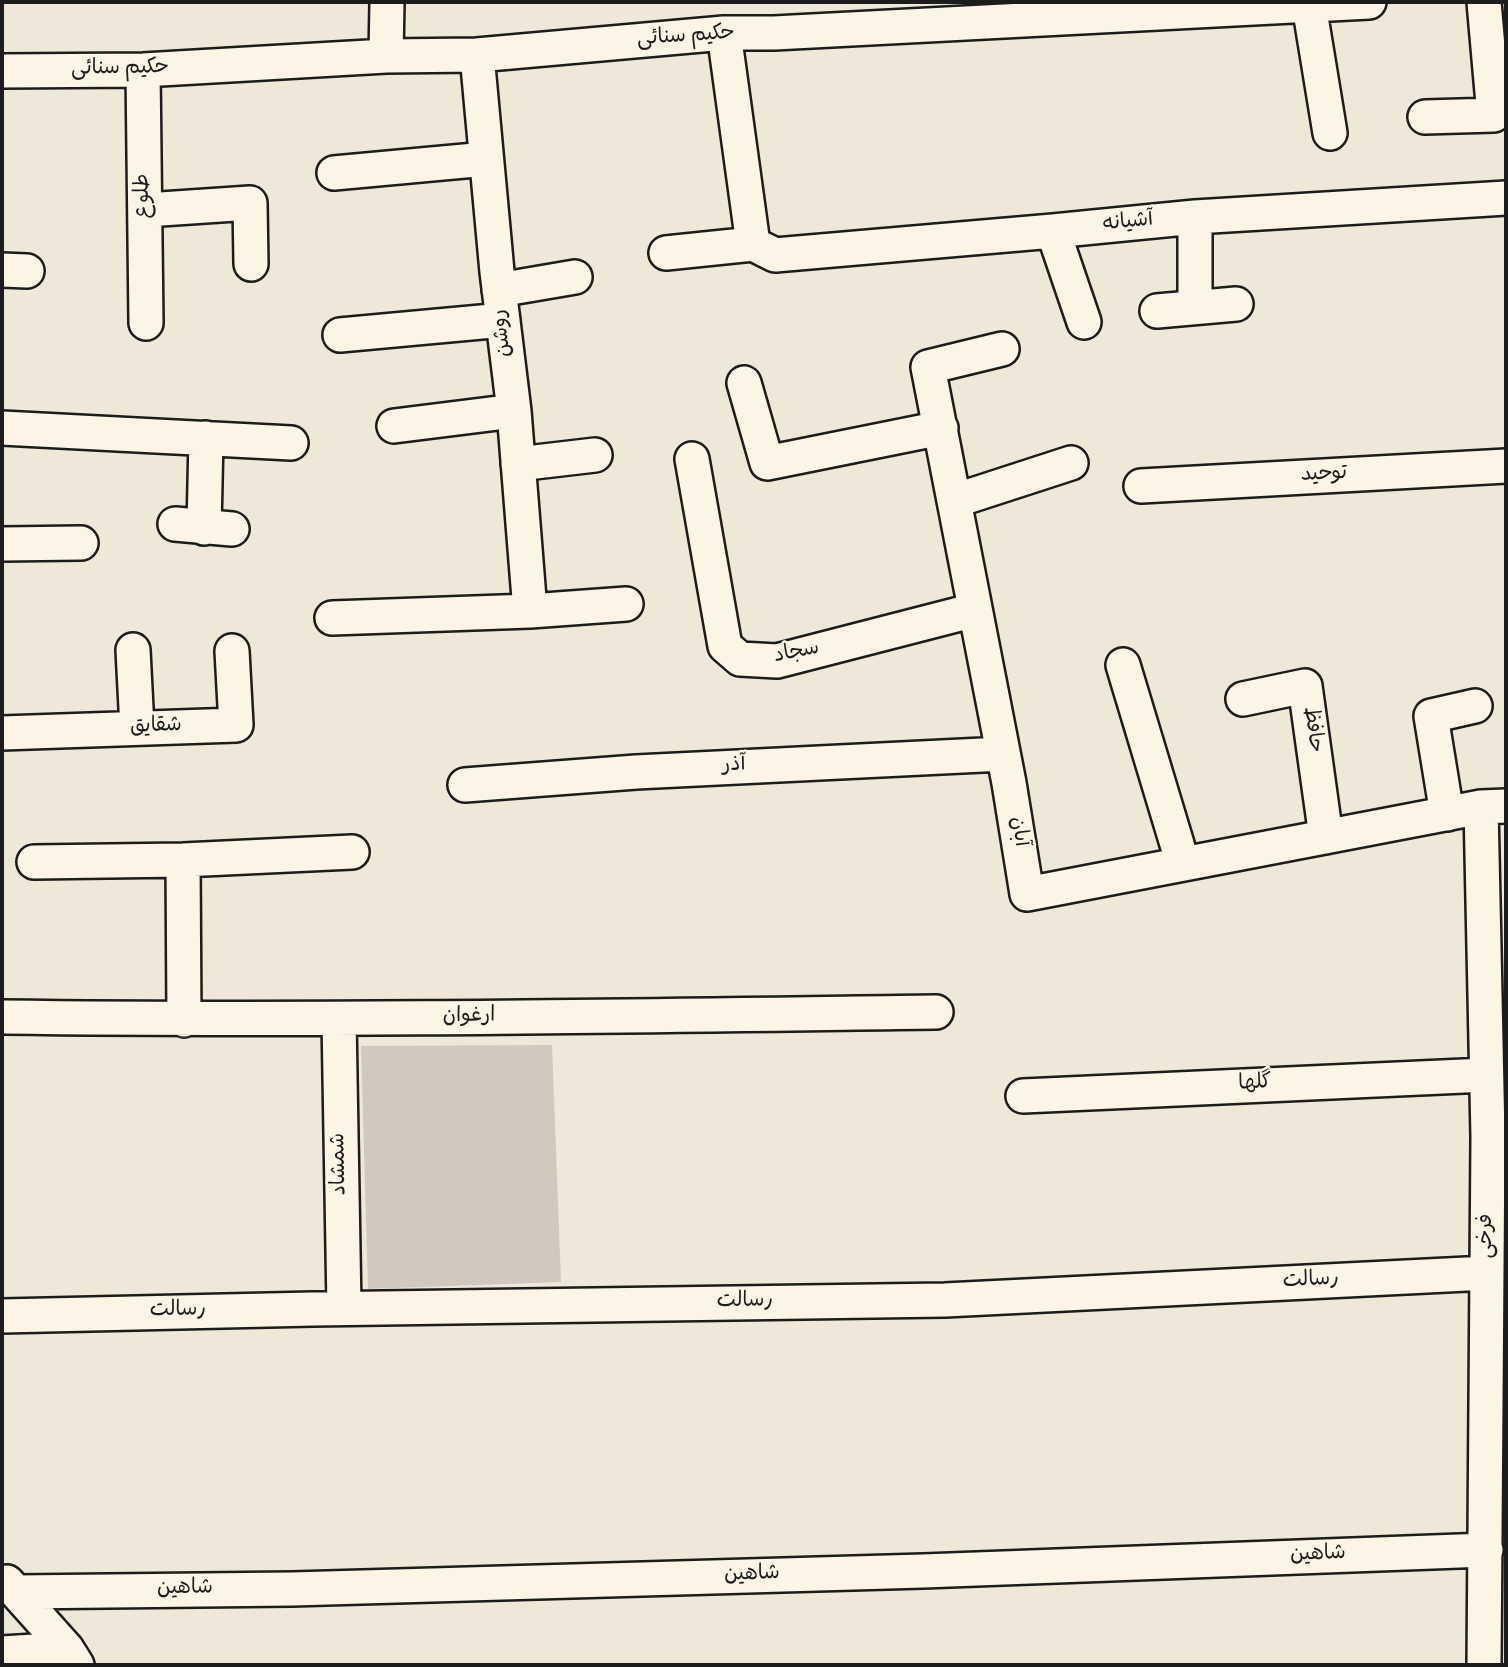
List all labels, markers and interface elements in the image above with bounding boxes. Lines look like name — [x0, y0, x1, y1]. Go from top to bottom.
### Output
street label: حکیم سنائی — [636, 22, 736, 54]
street label: حکیم سنائی — [71, 57, 169, 83]
street label: طلوع — [132, 173, 158, 219]
street label: آشیانه — [1101, 209, 1155, 239]
street label: روشن — [489, 308, 519, 358]
street label: توحید — [1300, 462, 1348, 490]
street label: سجاد — [772, 637, 822, 671]
street label: حافظ — [1295, 705, 1327, 755]
street label: شقایق — [130, 715, 182, 741]
street label: آذر — [722, 754, 746, 780]
street label: آبان — [1002, 815, 1032, 849]
street label: ارغوان — [443, 1005, 495, 1031]
street label: گلها — [1238, 1072, 1272, 1098]
street label: شمشاد — [328, 1133, 354, 1195]
street label: فرخی — [1475, 1213, 1501, 1259]
street label: رسالت — [1282, 1268, 1340, 1296]
street label: رسالت — [717, 1290, 773, 1316]
street label: رسالت — [150, 1299, 206, 1325]
street label: شاهین — [1290, 1542, 1346, 1570]
street label: شاهین — [724, 1562, 780, 1590]
street label: شاهین — [157, 1577, 213, 1603]

